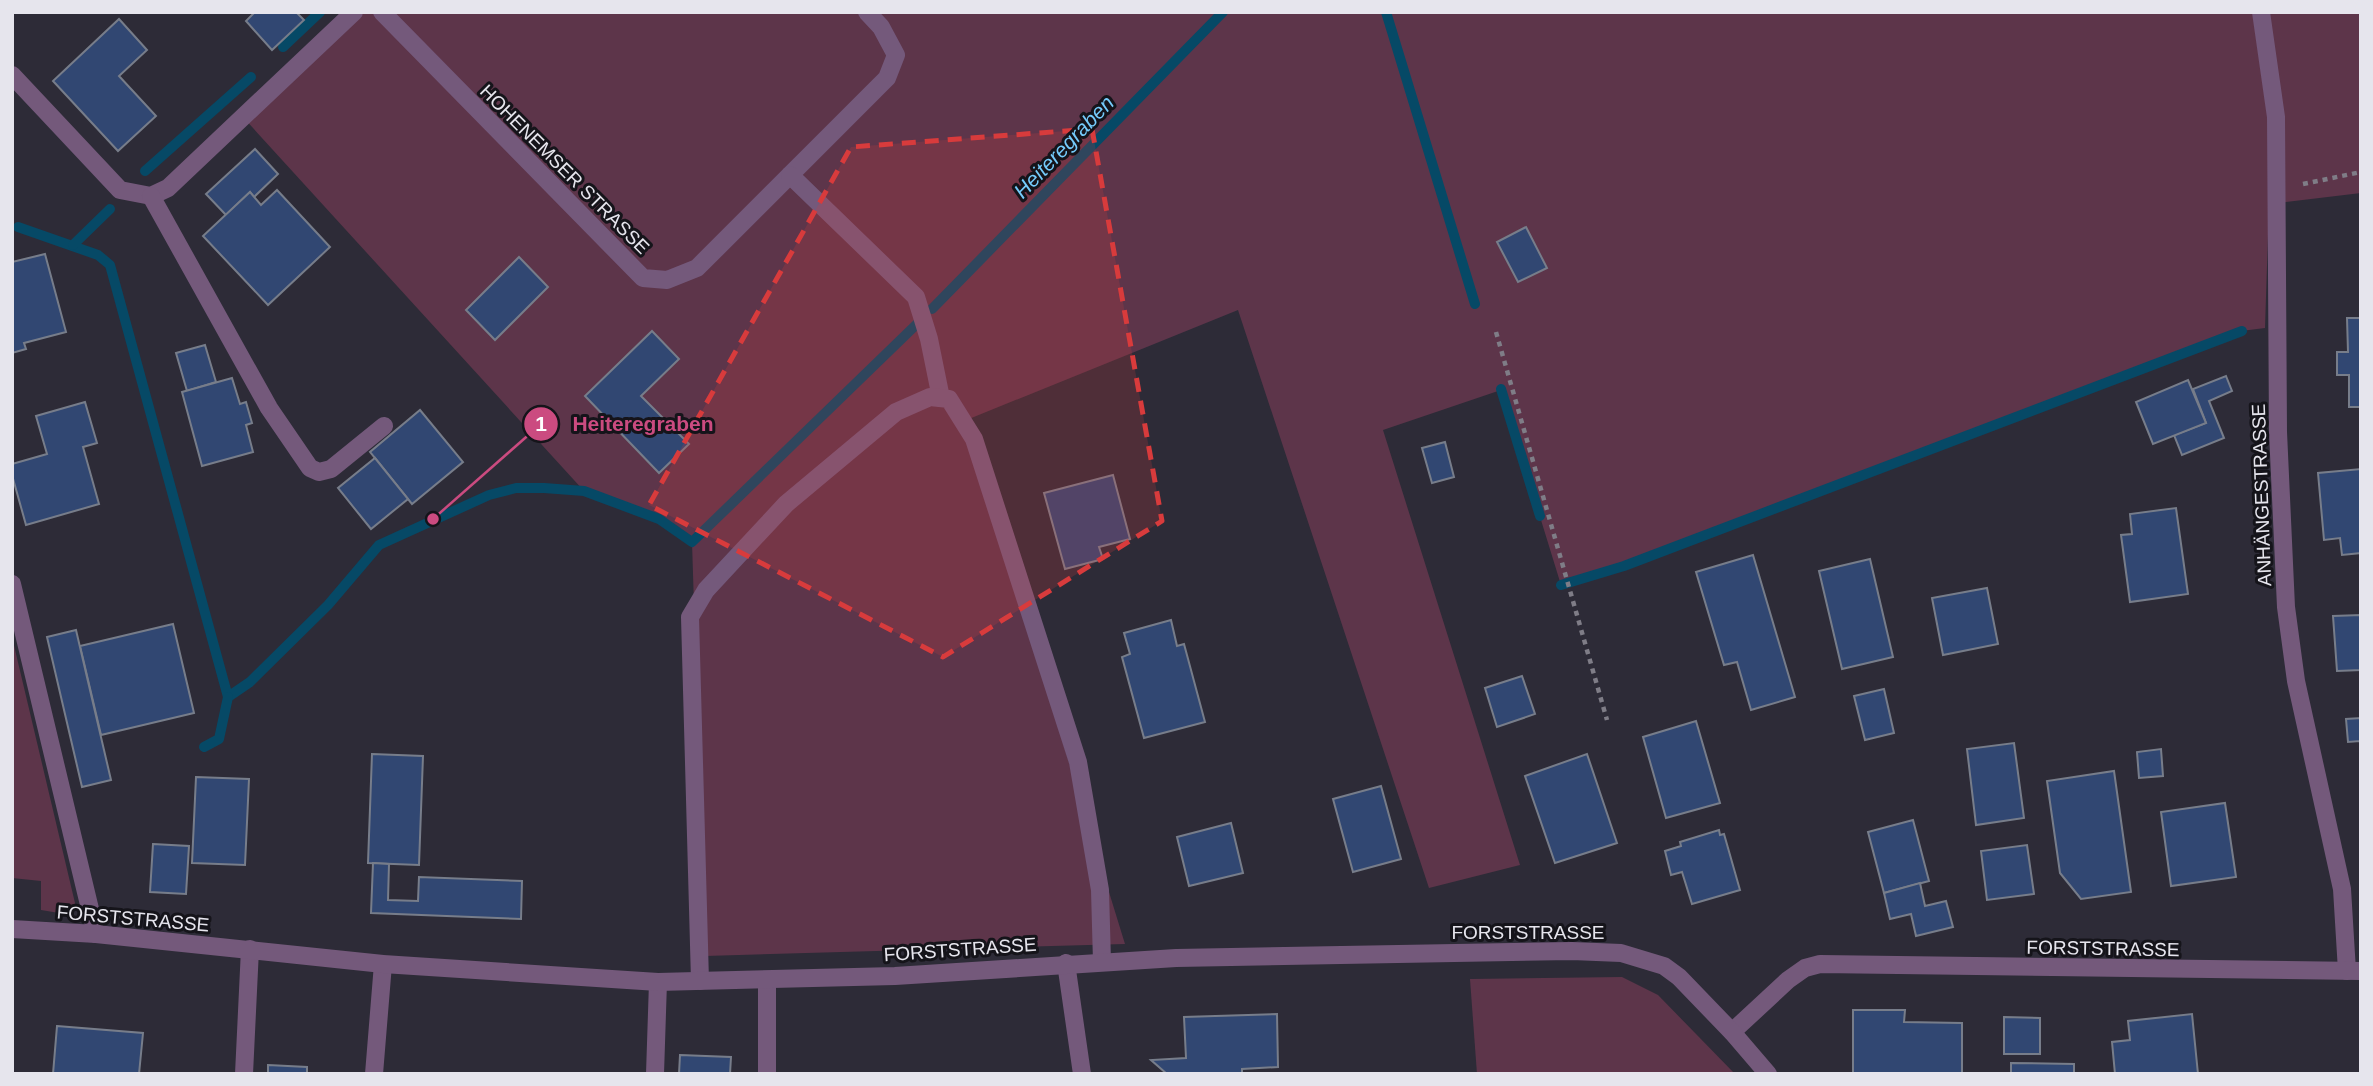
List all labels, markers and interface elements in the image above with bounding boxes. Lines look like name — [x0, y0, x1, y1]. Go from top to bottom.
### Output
street label: HOHENEMSER STRASSE — [476, 81, 653, 258]
water label: Heiteregraben — [1009, 91, 1118, 203]
callout: Heiteregraben — [523, 403, 728, 445]
street label: ANHÄNGESTRASSE — [2248, 403, 2275, 587]
text: 1 — [535, 412, 547, 435]
text: Heiteregraben — [572, 412, 714, 435]
street label: FORSTSTRASSE — [56, 901, 210, 936]
street label: FORSTSTRASSE — [1451, 922, 1605, 943]
street label: FORSTSTRASSE — [883, 934, 1037, 965]
street label: FORSTSTRASSE — [2026, 937, 2180, 960]

